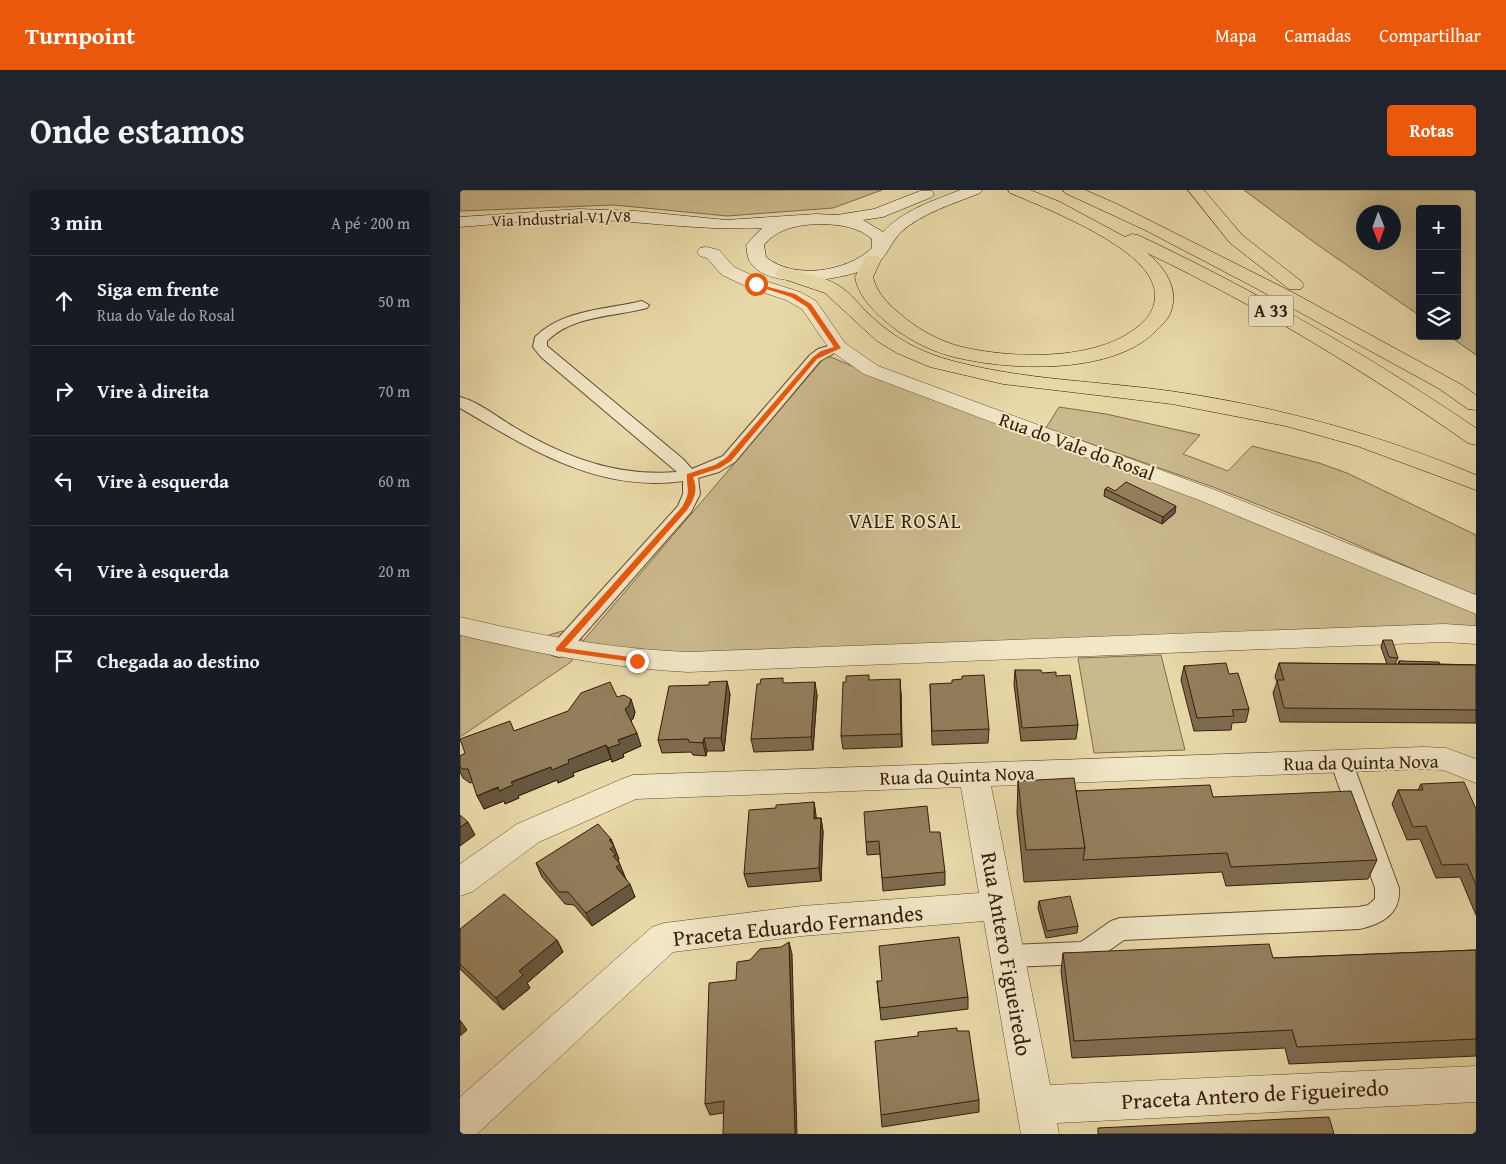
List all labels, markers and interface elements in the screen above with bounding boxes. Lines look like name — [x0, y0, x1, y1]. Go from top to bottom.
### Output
text: Turnpoint — [25, 18, 135, 53]
text: Mapa — [1215, 22, 1256, 49]
text: Camadas — [1284, 22, 1351, 49]
text: Compartilhar — [1379, 22, 1481, 49]
text: Onde estamos — [30, 105, 245, 156]
button: Rotas — [1387, 105, 1476, 156]
street label: Via Industrial V1/V8 — [491, 204, 632, 232]
north arrow — [1356, 205, 1401, 250]
map controls — [1416, 205, 1461, 340]
button: + — [1416, 205, 1461, 250]
text: 3 min — [50, 207, 102, 238]
text: A pé · 200 m — [331, 211, 410, 235]
button: − — [1416, 250, 1461, 295]
route start — [745, 273, 768, 296]
text: Siga em frente — [97, 275, 219, 303]
icon: ahead — [50, 287, 78, 315]
text: 50 m — [378, 289, 410, 313]
road number: A 33 — [1248, 295, 1294, 326]
button: layers — [1416, 295, 1461, 340]
text: Rua do Vale do Rosal — [97, 303, 235, 327]
icon: right — [50, 377, 78, 405]
text: Vire à direita — [97, 377, 209, 405]
text: 70 m — [378, 379, 410, 403]
street label: Rua do Vale do Rosal — [995, 405, 1159, 487]
icon: left — [50, 467, 78, 495]
text: Vire à esquerda — [97, 467, 229, 495]
text: 60 m — [378, 469, 410, 493]
district label: VALE ROSAL — [849, 506, 961, 535]
icon: left — [50, 557, 78, 585]
text: Vire à esquerda — [97, 557, 229, 585]
text: 20 m — [378, 559, 410, 583]
icon: arrive — [50, 647, 78, 675]
text: Chegada ao destino — [97, 647, 260, 675]
route end — [626, 650, 649, 673]
street label: Rua da Quinta Nova — [1283, 747, 1439, 777]
street label: Rua da Quinta Nova — [879, 758, 1035, 792]
street label: Rua Antero Figueiredo — [973, 849, 1041, 1059]
street label: Praceta Eduardo Fernandes — [671, 896, 925, 954]
street label: Praceta Antero de Figueiredo — [1120, 1071, 1390, 1117]

